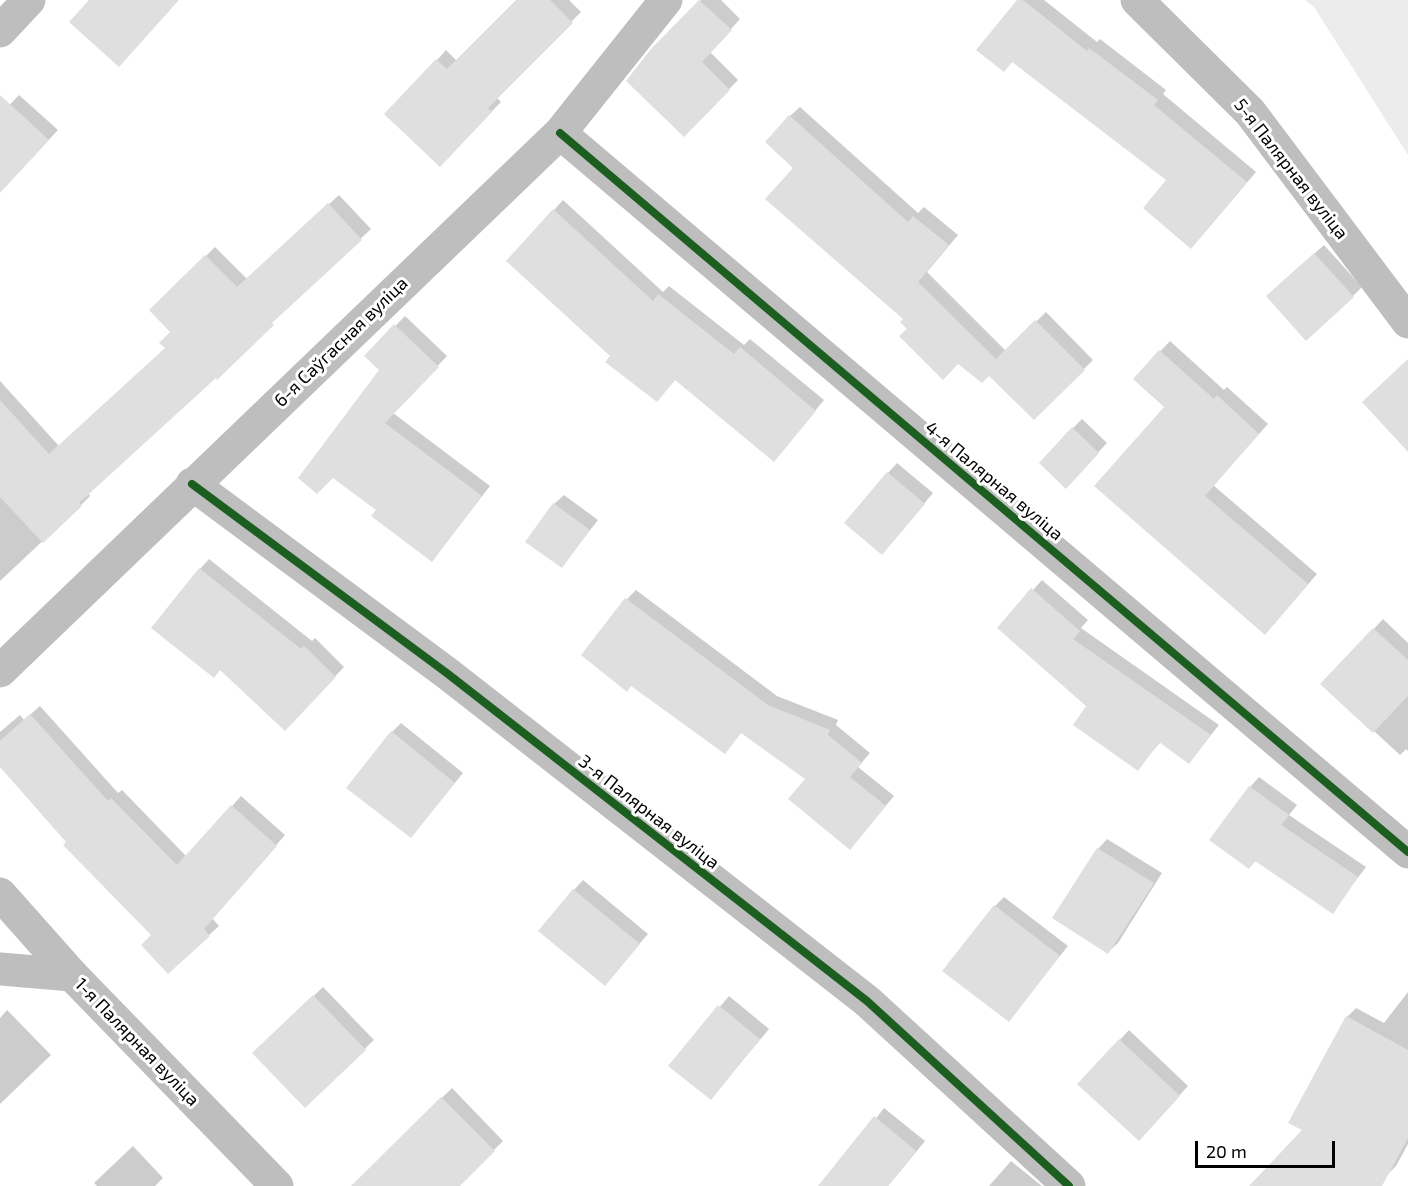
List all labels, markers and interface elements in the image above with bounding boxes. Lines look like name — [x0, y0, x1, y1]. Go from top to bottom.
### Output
street label: 5-я Палярная вуліца — [1229, 95, 1353, 243]
street label: 6-я Саўгасная вуліца — [270, 273, 412, 411]
street label: 4-я Палярная вуліца — [921, 417, 1067, 545]
street label: 3-я Палярная вуліца — [574, 750, 724, 874]
street label: 1-я Палярная вуліца — [70, 973, 204, 1111]
scale bar — [1198, 1129, 1338, 1167]
text: 20 m — [1206, 1140, 1247, 1162]

